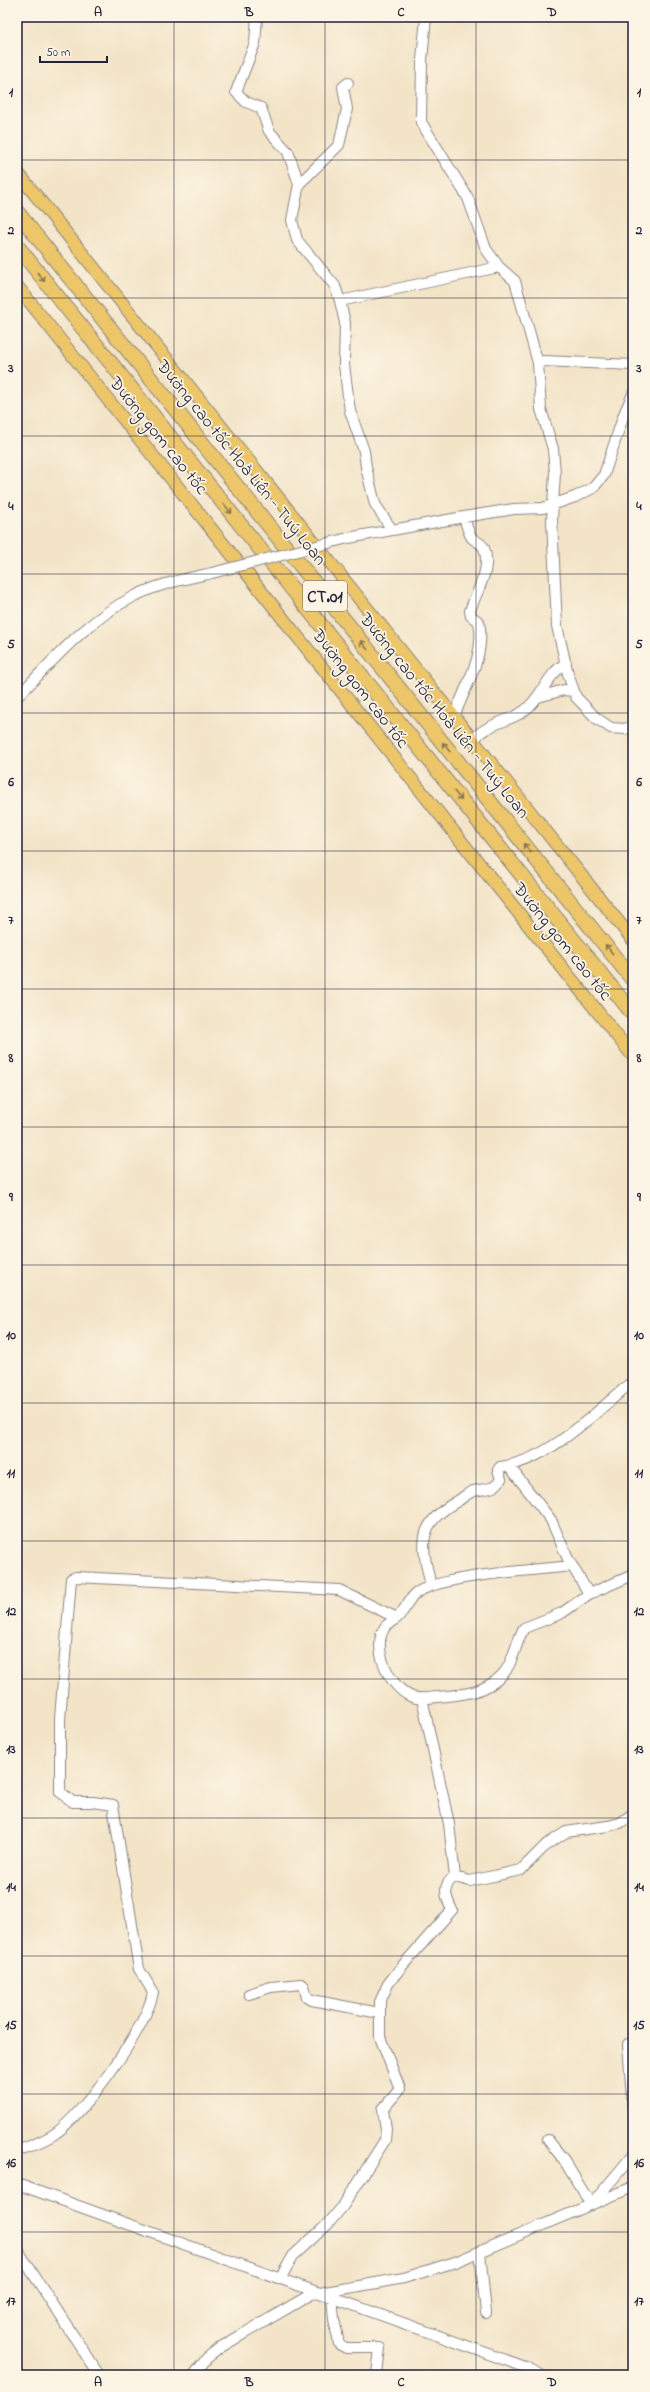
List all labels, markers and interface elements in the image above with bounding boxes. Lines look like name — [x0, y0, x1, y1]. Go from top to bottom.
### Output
text: A — [94, 3, 102, 22]
text: B — [244, 3, 254, 22]
text: C — [397, 3, 405, 22]
text: D — [546, 3, 557, 22]
scale bar — [40, 38, 107, 64]
text: 50 m — [46, 44, 70, 62]
text: 1 — [9, 83, 14, 102]
text: 1 — [637, 83, 642, 102]
text: 2 — [7, 221, 15, 240]
text: 2 — [635, 221, 643, 240]
one-way arrow — [37, 271, 46, 282]
street label: Đường cao tốc Hoà Liên - Tuý Loan — [148, 354, 332, 573]
text: 3 — [7, 359, 14, 378]
text: 3 — [635, 359, 642, 378]
street label: Đường gom cao tốc — [100, 371, 213, 501]
text: 4 — [7, 497, 14, 516]
text: 4 — [635, 497, 642, 516]
one-way arrow — [223, 504, 232, 515]
road number: CT.01 — [303, 581, 347, 611]
street label: Đường cao tốc Hoà Liên - Tuý Loan — [351, 607, 535, 826]
street label: Đường gom cao tốc — [303, 623, 414, 755]
text: 5 — [7, 635, 15, 654]
text: 5 — [635, 635, 643, 654]
one-way arrow — [360, 640, 369, 651]
one-way arrow — [441, 741, 450, 752]
text: 6 — [7, 773, 14, 792]
text: 6 — [635, 773, 642, 792]
one-way arrow — [454, 791, 463, 802]
one-way arrow — [523, 843, 532, 853]
street label: Đường gom cao tốc — [504, 877, 617, 1007]
text: 7 — [8, 911, 14, 930]
text: 7 — [636, 911, 642, 930]
one-way arrow — [604, 944, 613, 955]
text: 8 — [8, 1049, 14, 1068]
text: 8 — [636, 1049, 642, 1068]
text: 9 — [8, 1188, 14, 1207]
text: 9 — [636, 1188, 642, 1207]
text: 10 — [6, 1326, 16, 1345]
text: 10 — [634, 1326, 644, 1345]
text: 11 — [7, 1464, 16, 1483]
text: 11 — [635, 1464, 644, 1483]
text: 12 — [6, 1602, 17, 1621]
text: 12 — [634, 1602, 645, 1621]
text: 13 — [6, 1740, 16, 1759]
text: 13 — [634, 1740, 644, 1759]
text: 14 — [6, 1878, 16, 1897]
text: 14 — [634, 1878, 644, 1897]
text: 15 — [5, 2016, 17, 2035]
text: 15 — [633, 2016, 645, 2035]
text: 16 — [6, 2154, 16, 2173]
text: 16 — [634, 2154, 644, 2173]
text: 17 — [6, 2292, 16, 2311]
text: 17 — [634, 2292, 644, 2311]
text: A — [94, 2373, 102, 2392]
text: B — [244, 2373, 254, 2392]
text: C — [397, 2373, 405, 2392]
text: D — [546, 2373, 557, 2392]

